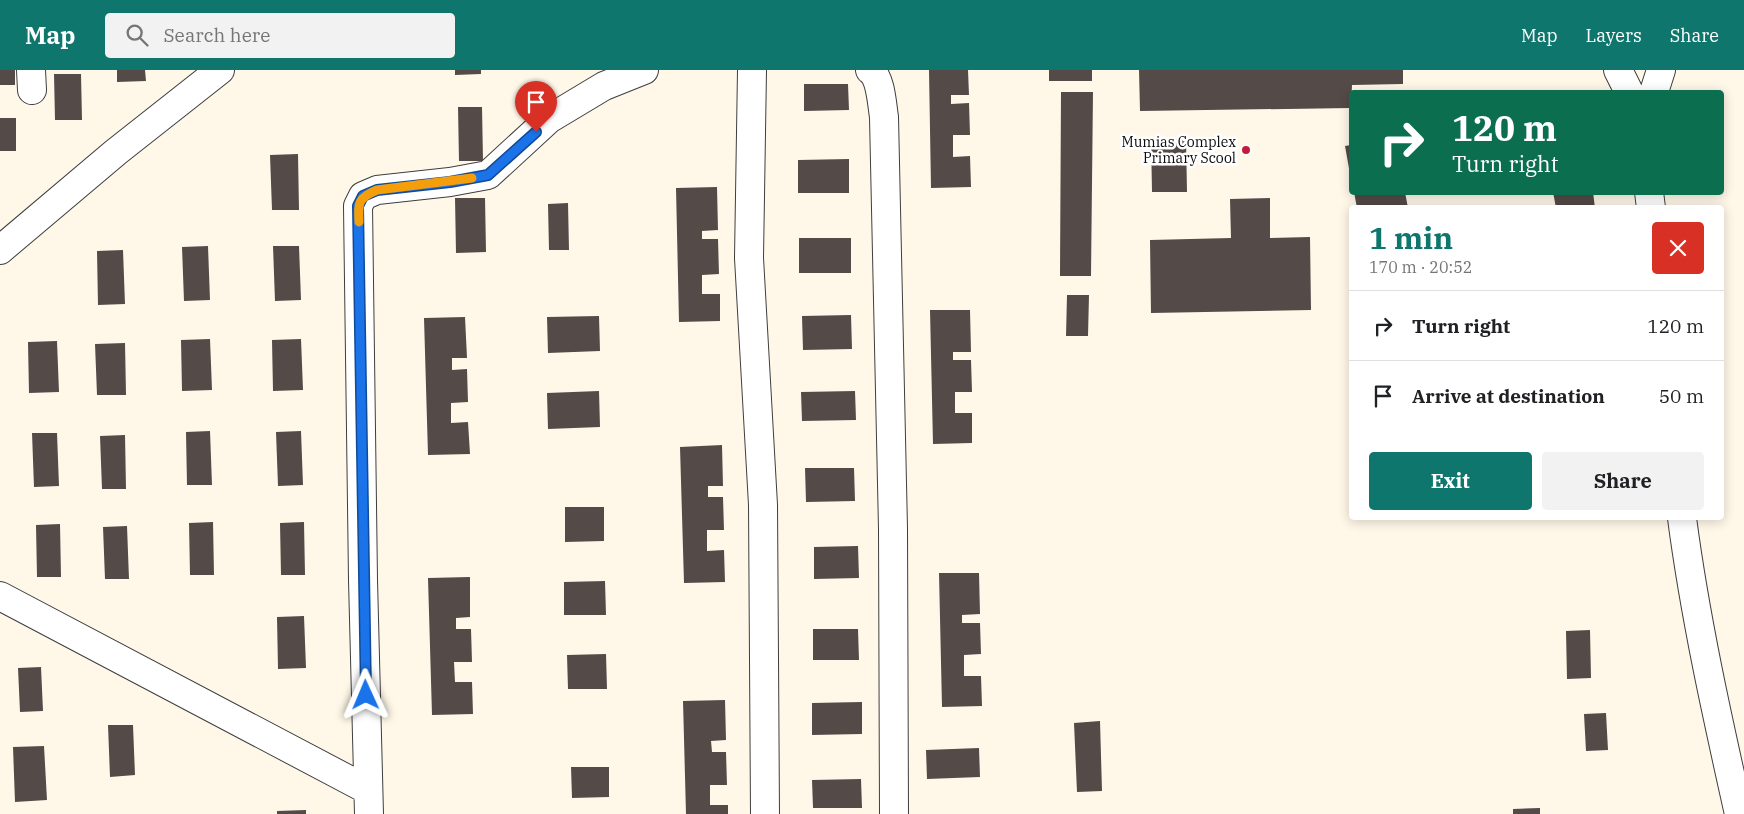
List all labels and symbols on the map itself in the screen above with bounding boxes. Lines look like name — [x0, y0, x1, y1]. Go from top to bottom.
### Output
pin — [515, 81, 557, 132]
place label: Mumias Complex Primary Scool — [1121, 133, 1236, 167]
marker: Mumias Complex Primary Scool — [1240, 144, 1252, 156]
position arrow — [339, 668, 391, 720]

